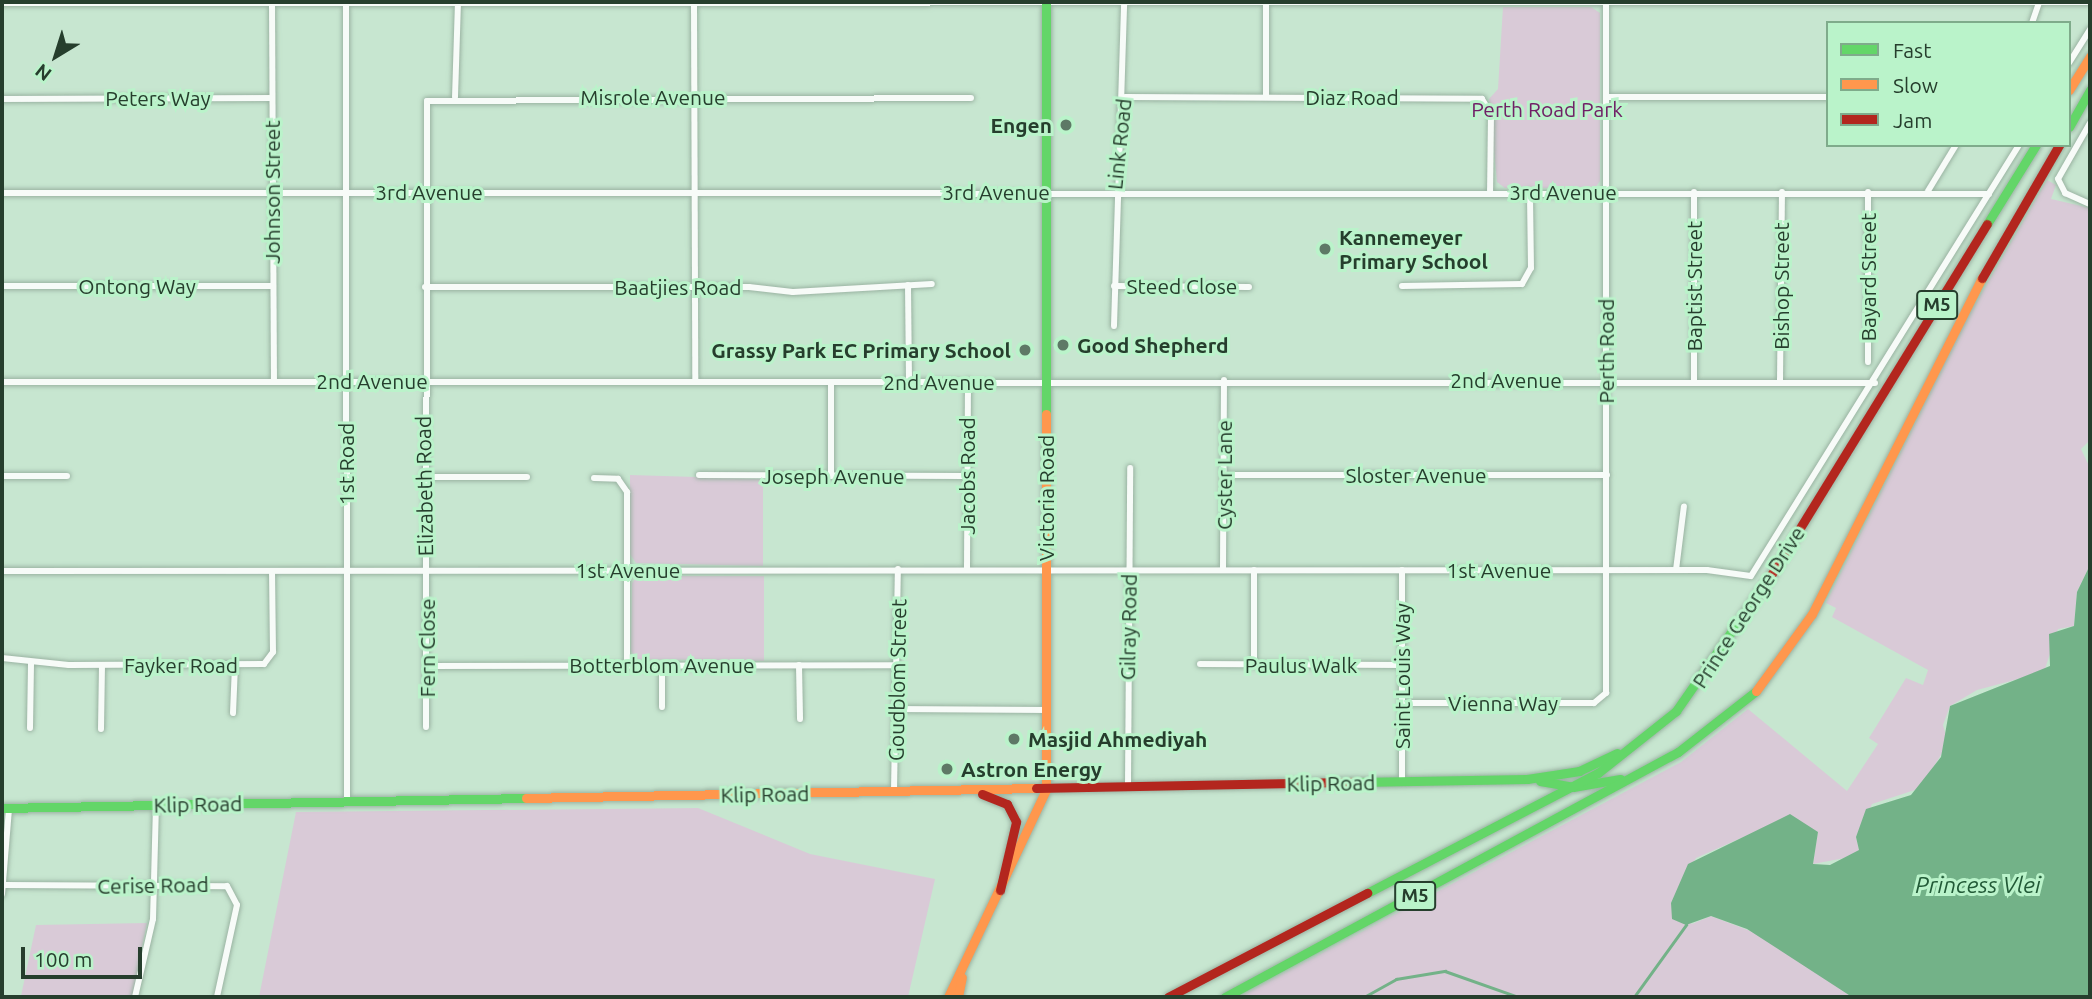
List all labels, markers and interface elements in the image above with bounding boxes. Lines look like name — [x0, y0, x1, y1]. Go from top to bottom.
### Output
north arrow — [21, 21, 91, 91]
legend — [1826, 21, 2071, 147]
text: Fast — [1893, 38, 1931, 62]
text: N — [31, 60, 55, 86]
text: Slow — [1893, 73, 1938, 97]
street label: Misrole Avenue — [580, 84, 726, 110]
street label: Diaz Road — [1305, 84, 1399, 110]
street label: Peters Way — [105, 85, 211, 111]
park label: Perth Road Park — [1471, 96, 1623, 122]
street label: Link Road — [1102, 97, 1136, 191]
text: Jam — [1893, 108, 1932, 132]
place label: Engen — [990, 112, 1052, 138]
marker: Engen — [1058, 117, 1074, 133]
street label: Johnson Street — [259, 120, 285, 264]
street label: 3rd Avenue — [375, 179, 483, 205]
street label: 3rd Avenue — [942, 179, 1050, 205]
street label: 3rd Avenue — [1509, 179, 1617, 205]
street label: Bayard Street — [1855, 213, 1881, 341]
street label: Baptist Street — [1681, 221, 1707, 351]
street label: Bishop Street — [1768, 222, 1794, 350]
place label: Kannemeyer Primary School — [1339, 224, 1488, 274]
marker: Kannemeyer Primary School — [1317, 241, 1333, 257]
street label: Ontong Way — [78, 273, 196, 299]
street label: Steed Close — [1127, 273, 1237, 299]
street label: Baatjies Road — [614, 274, 742, 300]
road number: M5 — [1916, 290, 1958, 320]
street label: Perth Road — [1593, 298, 1619, 404]
place label: Good Shepherd — [1077, 332, 1229, 358]
place label: Grassy Park EC Primary School — [711, 337, 1011, 363]
marker: Good Shepherd — [1055, 337, 1071, 353]
marker: Grassy Park EC Primary School — [1017, 342, 1033, 358]
street label: 2nd Avenue — [1450, 367, 1562, 393]
street label: 2nd Avenue — [316, 368, 428, 394]
street label: 2nd Avenue — [883, 369, 995, 395]
street label: Elizabeth Road — [410, 416, 438, 556]
street label: Jacobs Road — [954, 417, 980, 535]
street label: Cyster Lane — [1211, 420, 1237, 530]
street label: 1st Road — [333, 423, 359, 505]
street label: Victoria Road — [1033, 435, 1059, 561]
street label: Sloster Avenue — [1345, 462, 1487, 488]
street label: Joseph Avenue — [761, 463, 905, 489]
street label: Prince George Drive — [1686, 521, 1810, 693]
street label: 1st Avenue — [576, 557, 680, 583]
street label: 1st Avenue — [1447, 557, 1551, 583]
street label: Gilray Road — [1114, 574, 1142, 680]
street label: Fern Close — [414, 599, 440, 697]
street label: Goudblom Street — [883, 599, 911, 761]
street label: Saint Louis Way — [1389, 603, 1415, 749]
street label: Fayker Road — [124, 652, 238, 678]
street label: Botterblom Avenue — [569, 652, 755, 678]
street label: Paulus Walk — [1245, 652, 1357, 678]
street label: Vienna Way — [1448, 690, 1558, 716]
place label: Masjid Ahmediyah — [1028, 726, 1207, 752]
marker: Masjid Ahmediyah — [1006, 731, 1022, 747]
place label: Astron Energy — [961, 756, 1102, 782]
marker: Astron Energy — [939, 761, 955, 777]
street label: Klip Road — [1286, 770, 1376, 796]
street label: Klip Road — [720, 781, 810, 807]
street label: Klip Road — [153, 791, 243, 817]
street label: Cerise Road — [97, 871, 209, 899]
water label: Princess Vlei — [1915, 871, 2041, 899]
road number: M5 — [1394, 880, 1436, 912]
scale bar — [24, 932, 145, 976]
text: 100 m — [34, 947, 92, 971]

